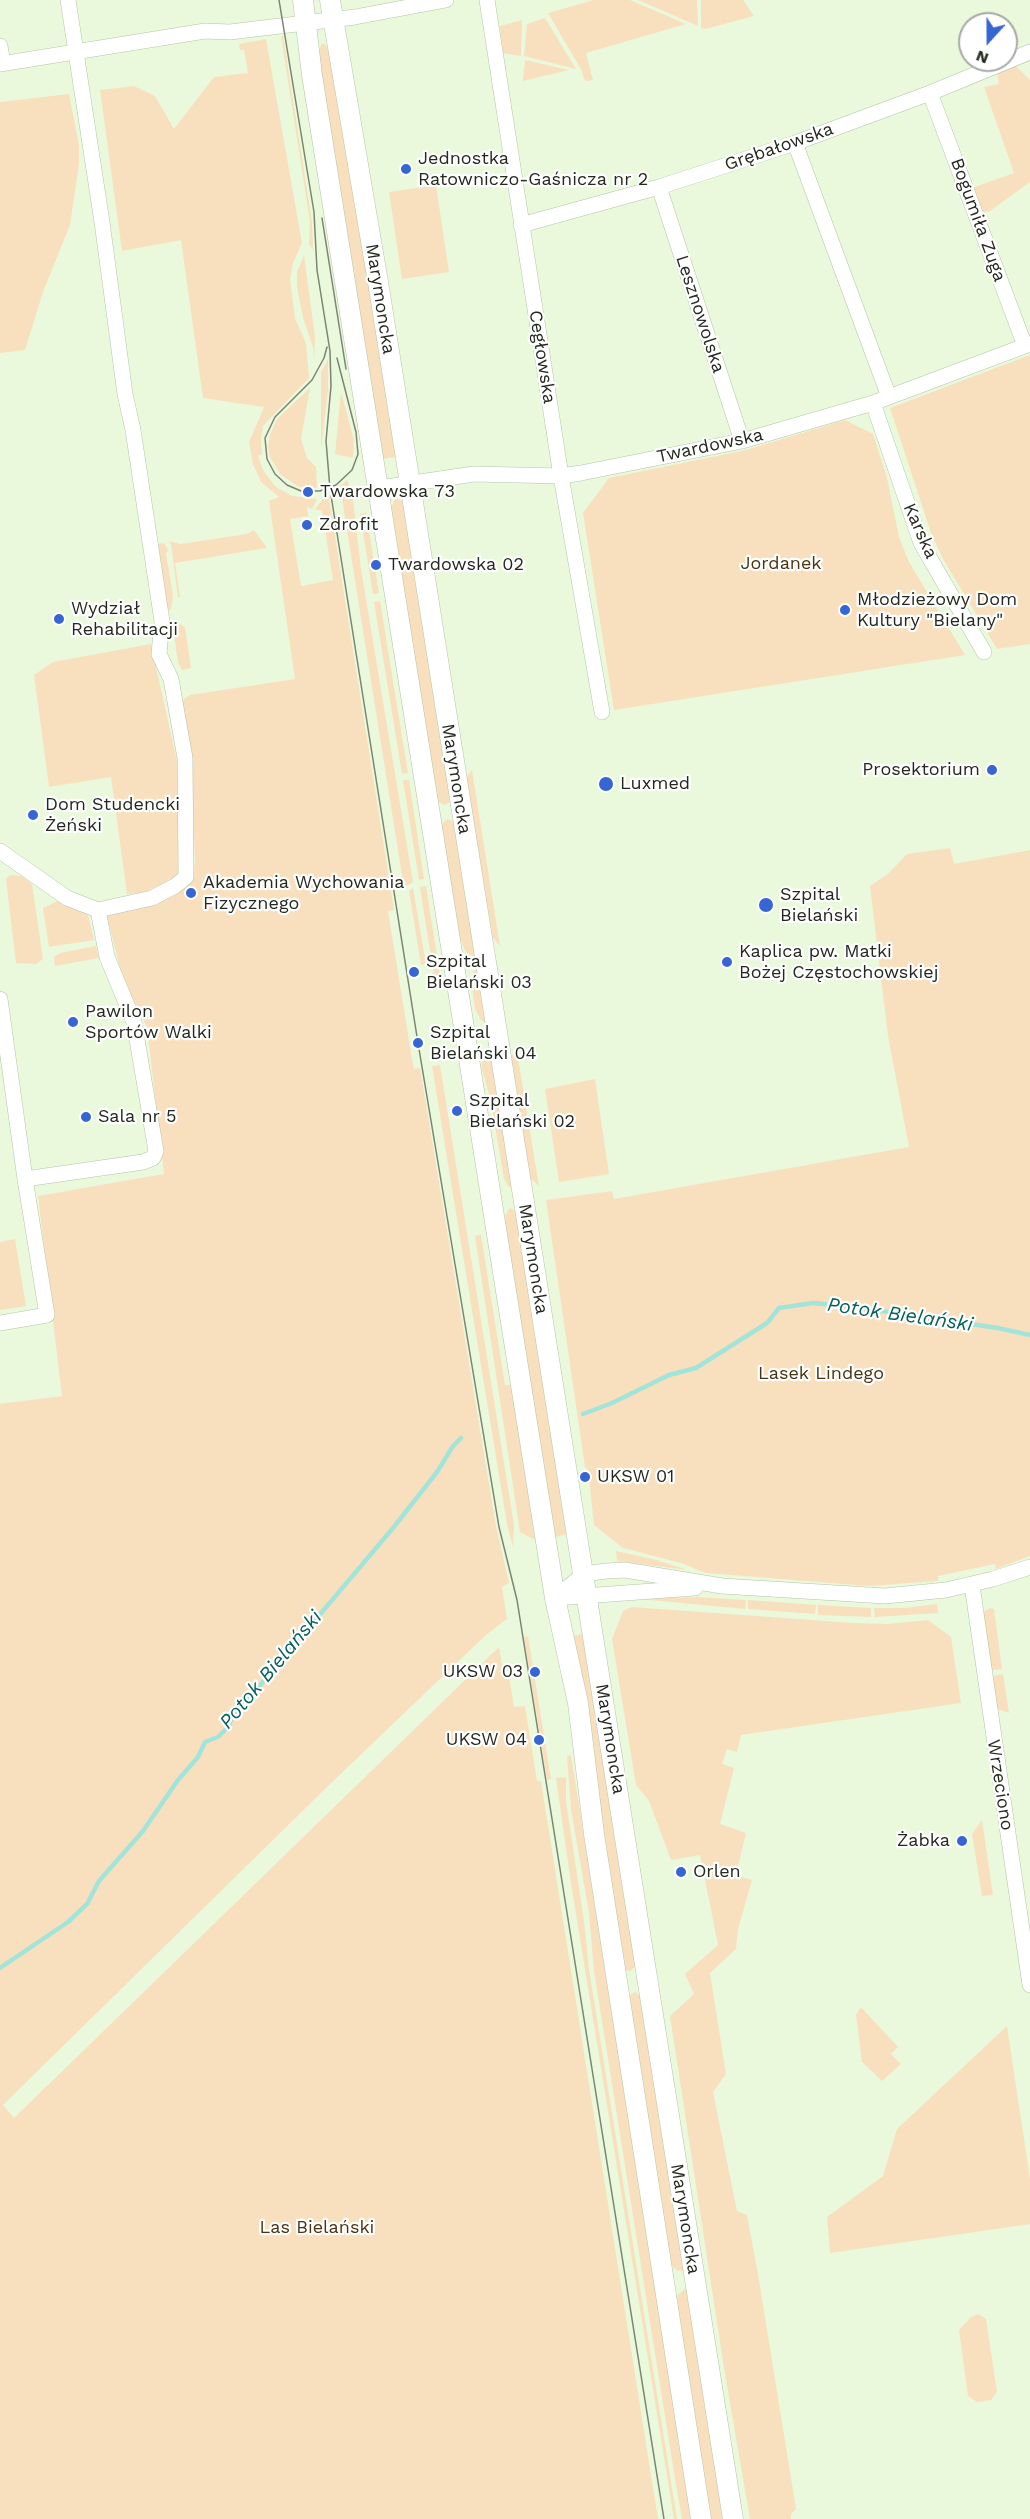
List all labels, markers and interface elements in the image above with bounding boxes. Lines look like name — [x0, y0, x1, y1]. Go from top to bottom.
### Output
north arrow — [958, 12, 1018, 72]
text: N — [973, 46, 991, 68]
street label: Grębałowska — [722, 118, 836, 176]
place label: Jednostka Ratowniczo-Gaśnicza nr 2 — [418, 148, 648, 190]
street label: Bogumiła Zuga — [946, 155, 1010, 285]
marker: Jednostka Ratowniczo-Gaśnicza nr 2 — [399, 162, 413, 176]
street label: Marymoncka — [361, 242, 399, 356]
street label: Lesznowolska — [671, 252, 729, 376]
street label: Cegłowska — [524, 309, 560, 405]
street label: Twardowska — [655, 424, 765, 468]
place label: Twardowska 73 — [320, 481, 455, 503]
marker: Twardowska 73 — [301, 485, 315, 499]
street label: Karska — [898, 500, 942, 562]
place label: Zdrofit — [319, 514, 378, 536]
marker: Zdrofit — [300, 518, 314, 532]
park label: Jordanek — [740, 553, 822, 575]
place label: Twardowska 02 — [388, 554, 524, 576]
marker: Twardowska 02 — [369, 558, 383, 572]
place label: Młodzieżowy Dom Kultury "Bielany" — [857, 589, 1017, 632]
place label: Wydział Rehabilitacji — [71, 598, 178, 640]
marker: Młodzieżowy Dom Kultury "Bielany" — [838, 603, 852, 617]
marker: Wydział Rehabilitacji — [52, 612, 66, 626]
street label: Marymoncka — [437, 722, 475, 836]
place label: Prosektorium — [862, 759, 980, 781]
marker: Prosektorium — [985, 763, 999, 777]
place label: Luxmed — [620, 773, 690, 795]
marker: Luxmed — [597, 775, 615, 793]
place label: Dom Studencki Żeński — [45, 794, 180, 836]
marker: Dom Studencki Żeński — [26, 808, 40, 822]
place label: Akademia Wychowania Fizycznego — [203, 872, 405, 914]
place label: Szpital Bielański — [780, 884, 858, 926]
marker: Akademia Wychowania Fizycznego — [184, 886, 198, 900]
marker: Szpital Bielański — [757, 896, 775, 914]
place label: Kaplica pw. Matki Bożej Częstochowskiej — [739, 941, 938, 984]
place label: Szpital Bielański 03 — [426, 951, 532, 994]
marker: Kaplica pw. Matki Bożej Częstochowskiej — [720, 955, 734, 969]
marker: Szpital Bielański 03 — [407, 965, 421, 979]
place label: Pawilon Sportów Walki — [85, 1001, 212, 1044]
marker: Pawilon Sportów Walki — [66, 1015, 80, 1029]
place label: Szpital Bielański 04 — [430, 1022, 537, 1064]
marker: Szpital Bielański 04 — [411, 1036, 425, 1050]
place label: Szpital Bielański 02 — [469, 1090, 575, 1132]
marker: Szpital Bielański 02 — [450, 1104, 464, 1118]
place label: Sala nr 5 — [98, 1106, 176, 1128]
marker: Sala nr 5 — [79, 1110, 93, 1124]
street label: Marymoncka — [514, 1202, 552, 1316]
water label: Potok Bielański — [826, 1293, 974, 1337]
park label: Lasek Lindego — [758, 1363, 884, 1385]
place label: UKSW 01 — [597, 1466, 674, 1488]
marker: UKSW 01 — [578, 1470, 592, 1484]
water label: Potok Bielański — [215, 1606, 327, 1734]
place label: UKSW 03 — [443, 1661, 523, 1683]
marker: UKSW 03 — [528, 1665, 542, 1679]
street label: Marymoncka — [591, 1682, 629, 1796]
place label: UKSW 04 — [446, 1729, 527, 1751]
marker: UKSW 04 — [532, 1733, 546, 1747]
street label: Wrzeciono — [982, 1738, 1018, 1832]
place label: Żabka — [897, 1830, 950, 1852]
marker: Żabka — [955, 1834, 969, 1848]
place label: Orlen — [693, 1861, 741, 1883]
marker: Orlen — [674, 1865, 688, 1879]
street label: Marymoncka — [666, 2162, 704, 2276]
park label: Las Bielański — [260, 2217, 374, 2239]

